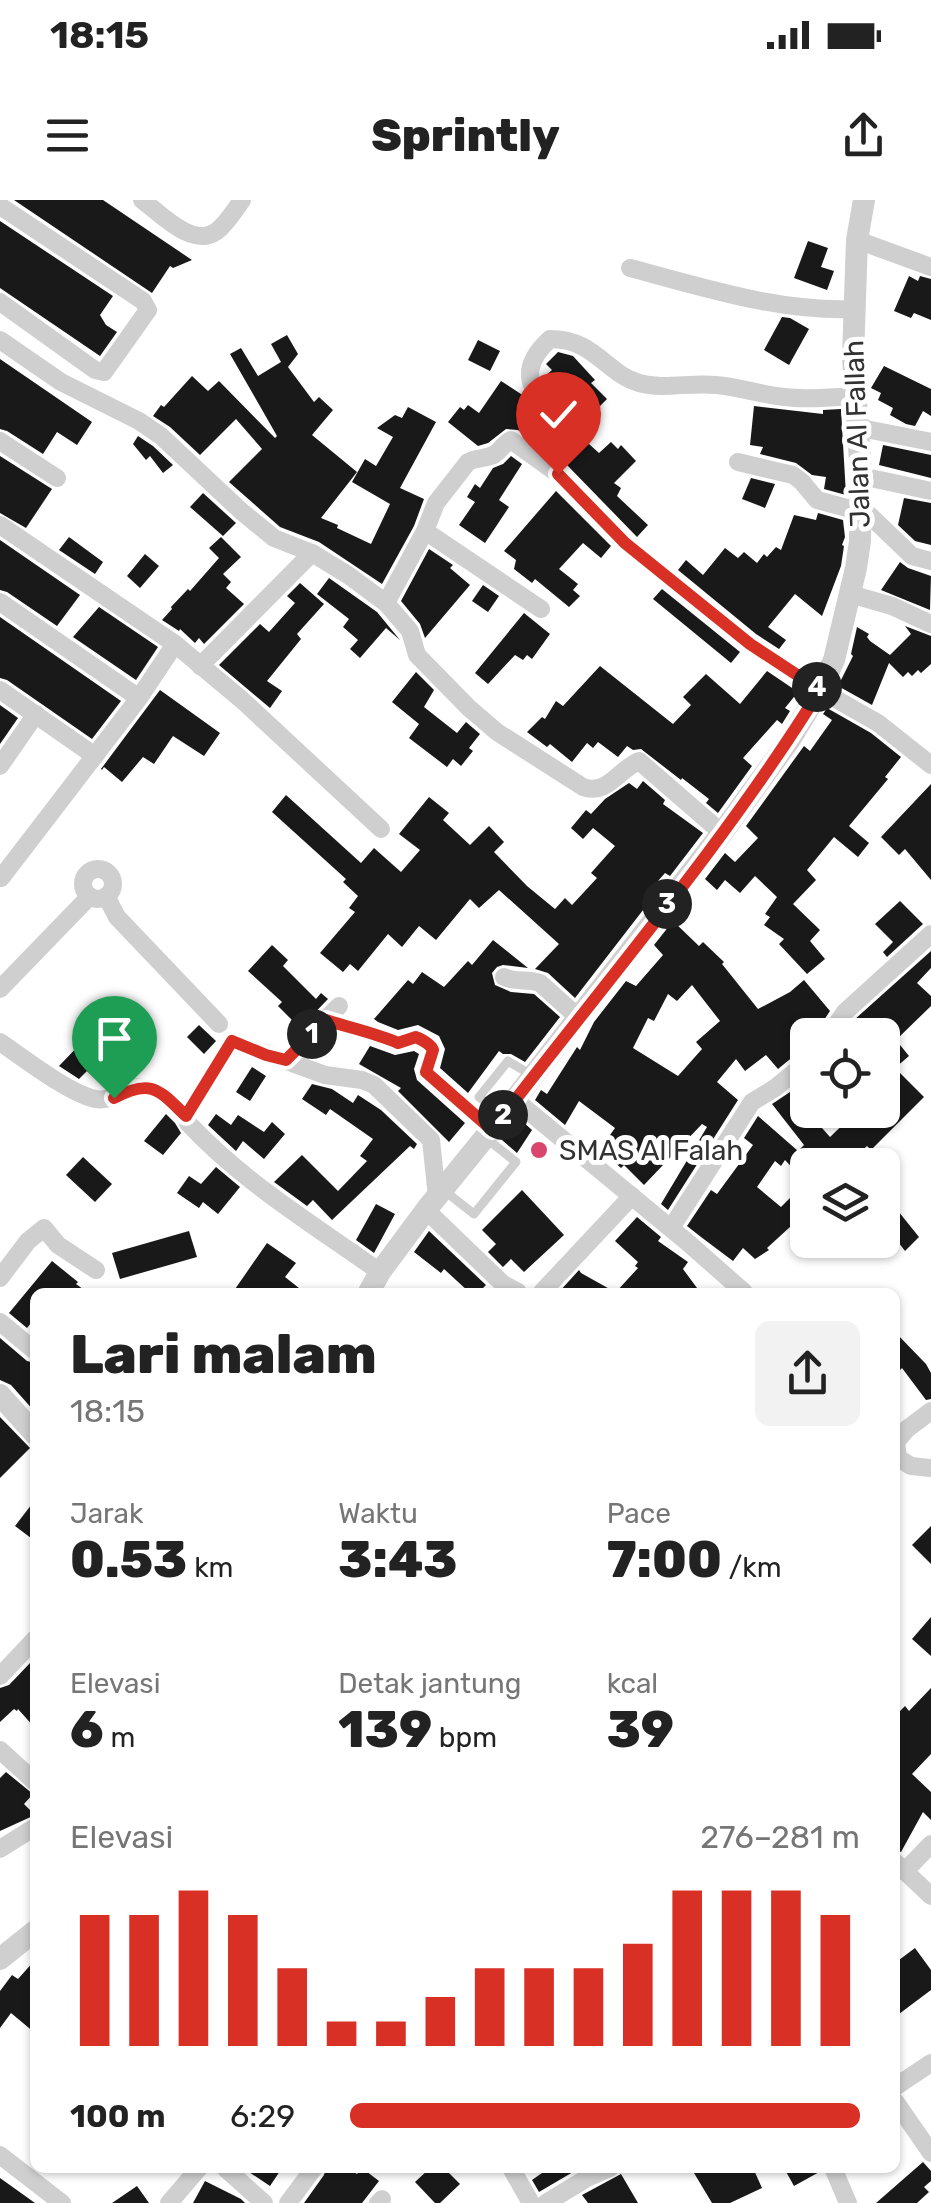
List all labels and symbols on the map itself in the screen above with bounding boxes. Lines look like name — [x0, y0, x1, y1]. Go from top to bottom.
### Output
street label: Jalan Al Fallah — [837, 339, 877, 529]
pin — [516, 372, 601, 475]
pin: 4 — [792, 662, 842, 712]
pin: 3 — [642, 879, 692, 929]
pin — [72, 996, 157, 1099]
pin: 1 — [287, 1009, 337, 1059]
pin: 2 — [478, 1090, 528, 1140]
place label: SMAS Al Falah — [559, 1134, 743, 1167]
marker: SMAS Al Falah — [528, 1139, 550, 1161]

